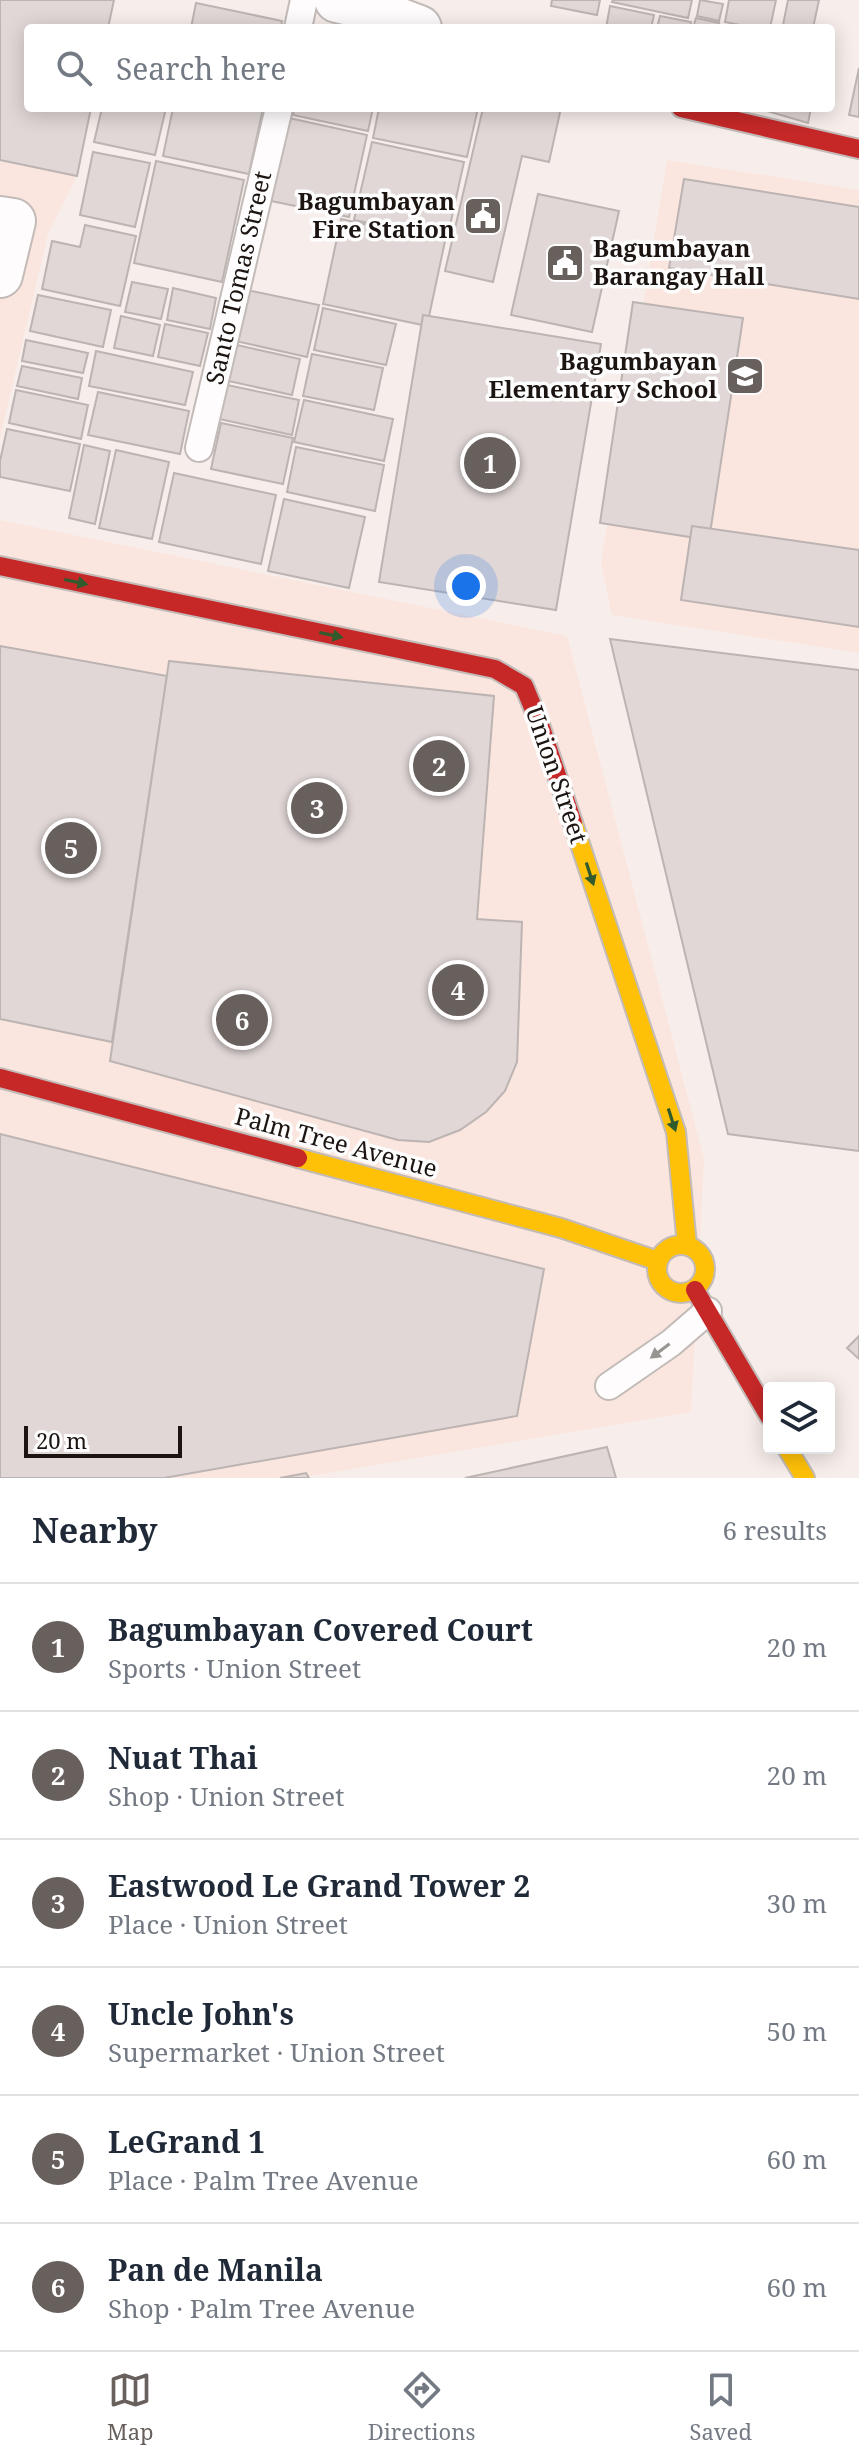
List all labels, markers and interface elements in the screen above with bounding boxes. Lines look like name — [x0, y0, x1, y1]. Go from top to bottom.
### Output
search box — [24, 24, 835, 112]
icon: search — [52, 46, 96, 90]
text: Search here — [116, 48, 286, 89]
street label: Santo Tomas Street — [197, 168, 278, 388]
place label: Bagumbayan Fire Station — [298, 184, 455, 245]
public building icon: Bagumbayan Fire Station — [462, 195, 504, 237]
place label: Bagumbayan Barangay Hall — [593, 231, 765, 292]
public building icon: Bagumbayan Barangay Hall — [544, 242, 586, 284]
place label: Bagumbayan Elementary School — [488, 344, 718, 405]
school or university icon: Bagumbayan Elementary School — [724, 355, 766, 397]
pin: 1 — [464, 433, 516, 493]
your location — [446, 566, 486, 606]
one-way arrow — [64, 576, 89, 589]
one-way arrow — [319, 629, 344, 642]
street label: Union Street — [519, 702, 596, 847]
pin: 2 — [413, 736, 465, 796]
pin: 3 — [291, 778, 343, 838]
pin: 5 — [45, 818, 97, 878]
one-way arrow — [584, 862, 597, 886]
pin: 4 — [432, 960, 484, 1020]
pin: 6 — [216, 990, 268, 1050]
street label: Palm Tree Avenue — [232, 1099, 441, 1184]
one-way arrow — [666, 1109, 679, 1133]
one-way arrow — [650, 1343, 670, 1359]
map controls — [763, 1382, 835, 1454]
button: layers — [763, 1382, 835, 1454]
scale bar — [24, 1422, 182, 1458]
text: 20 m — [36, 1425, 87, 1455]
text: Nearby — [32, 1507, 158, 1553]
text: 6 results — [722, 1512, 827, 1548]
text: Bagumbayan Covered Court — [108, 1609, 533, 1650]
text: 1 — [51, 1629, 65, 1665]
text: 20 m — [767, 1629, 827, 1665]
text: Sports · Union Street — [108, 1650, 361, 1686]
text: Nuat Thai — [108, 1737, 258, 1778]
text: 2 — [51, 1757, 65, 1793]
text: 20 m — [767, 1757, 827, 1793]
text: Shop · Union Street — [108, 1778, 344, 1814]
text: Eastwood Le Grand Tower 2 — [108, 1865, 530, 1906]
text: 3 — [51, 1885, 65, 1921]
text: 30 m — [767, 1885, 827, 1921]
text: Place · Union Street — [108, 1906, 348, 1942]
text: Uncle John's — [108, 1993, 294, 2034]
text: 4 — [51, 2013, 65, 2049]
text: 50 m — [767, 2013, 827, 2049]
text: Supermarket · Union Street — [108, 2034, 445, 2070]
text: LeGrand 1 — [108, 2121, 265, 2162]
text: 5 — [51, 2141, 65, 2177]
text: 60 m — [767, 2141, 827, 2177]
text: Place · Palm Tree Avenue — [108, 2162, 419, 2198]
text: Pan de Manila — [108, 2249, 323, 2290]
text: 6 — [51, 2269, 65, 2305]
text: 60 m — [767, 2269, 827, 2305]
text: Shop · Palm Tree Avenue — [108, 2290, 415, 2326]
tab: Map — [107, 2368, 154, 2446]
tab: Directions — [368, 2368, 475, 2446]
tab: Saved — [690, 2368, 752, 2446]

